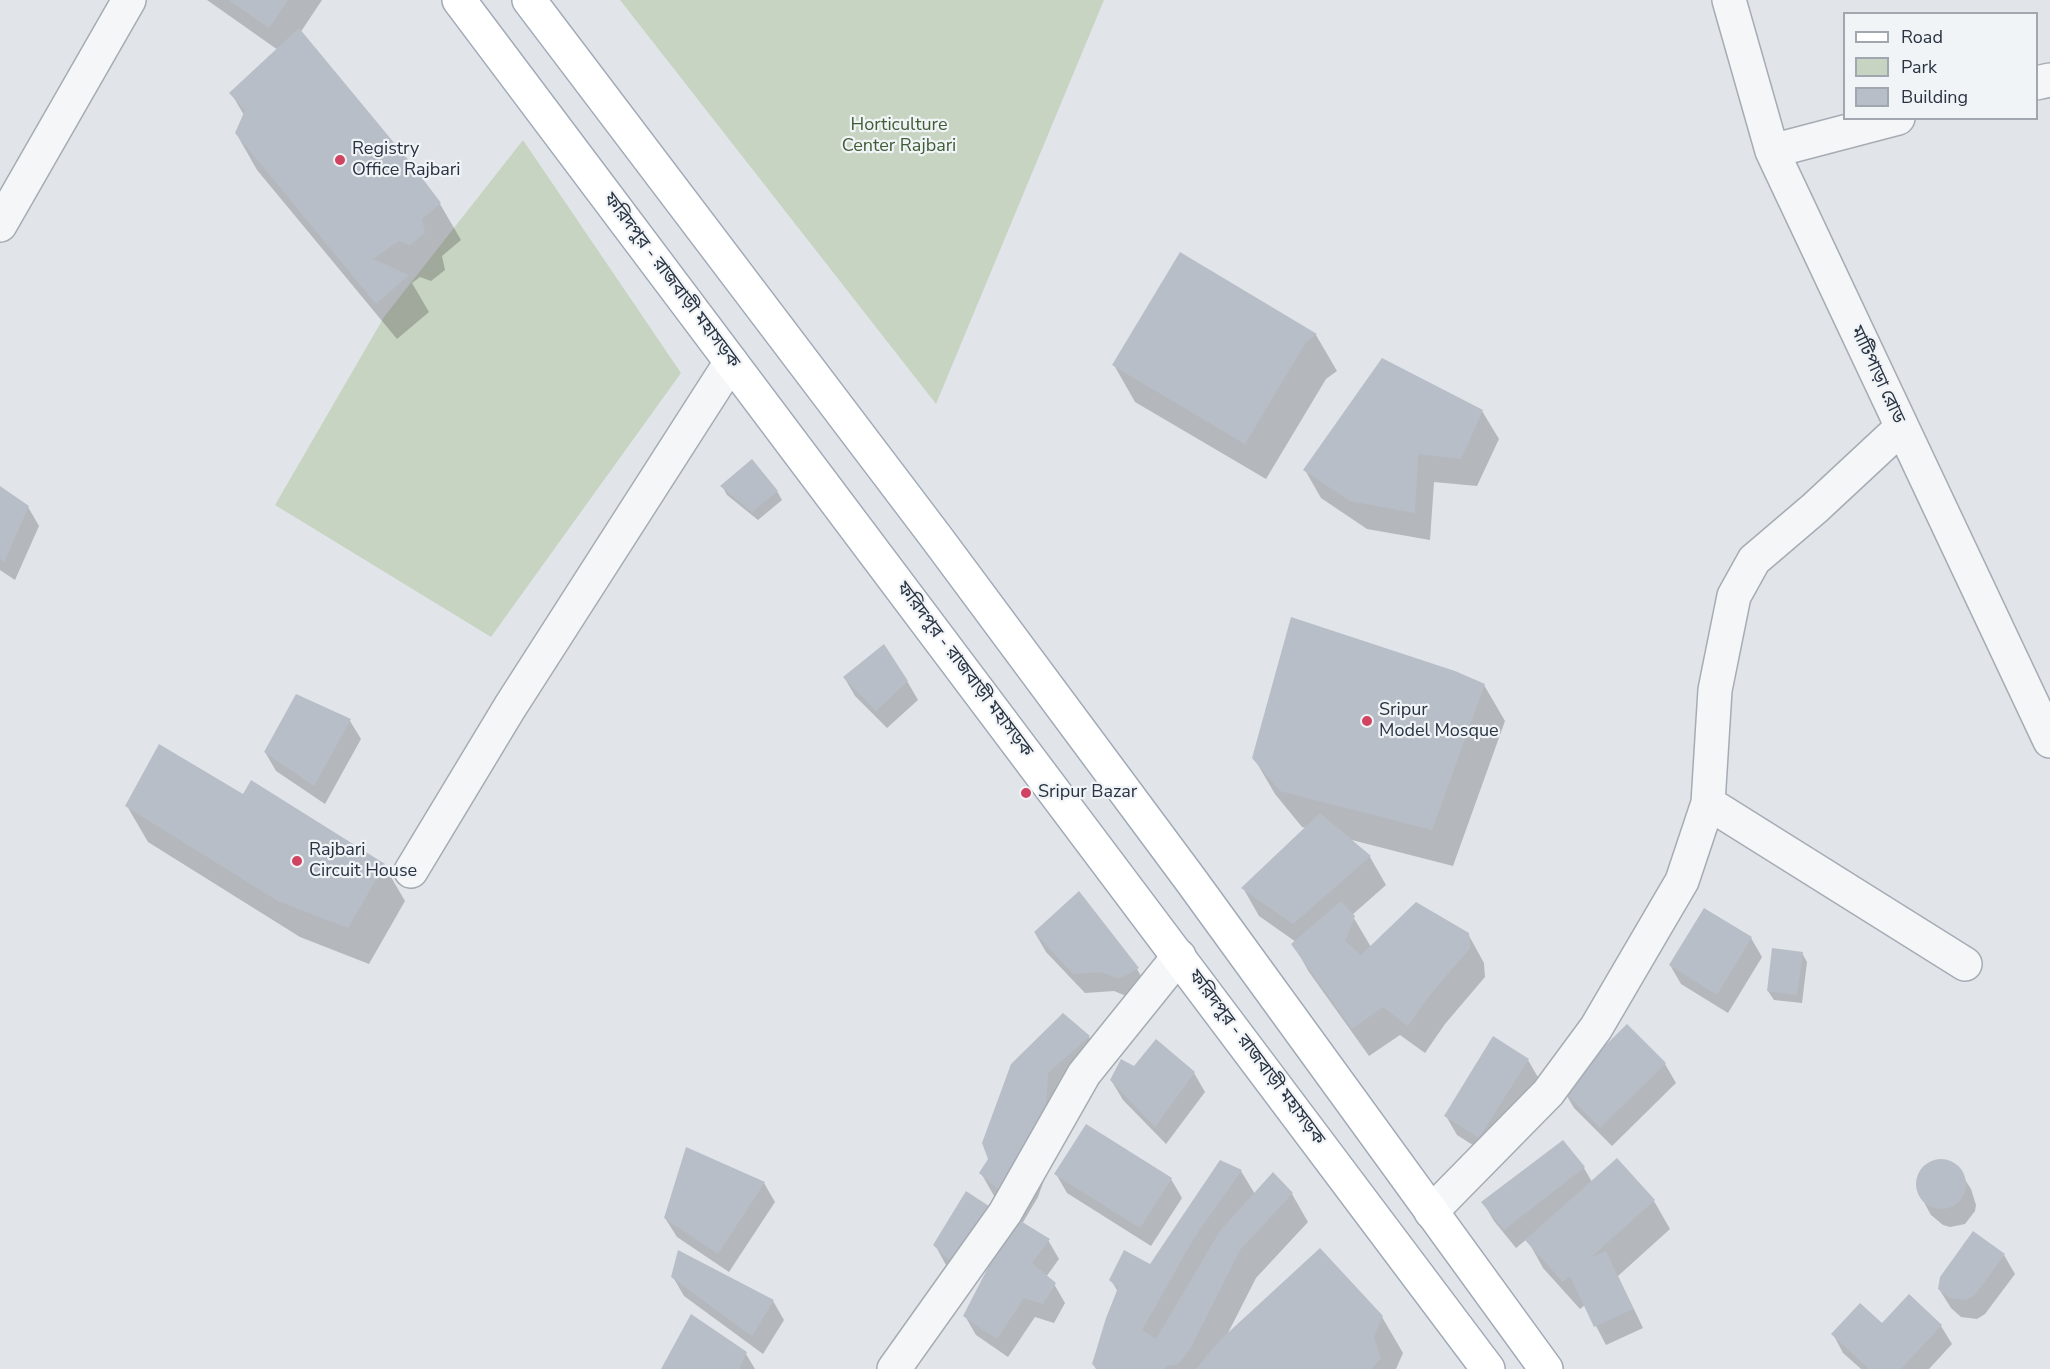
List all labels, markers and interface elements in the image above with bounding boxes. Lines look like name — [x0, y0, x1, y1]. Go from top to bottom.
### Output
legend — [1843, 12, 2038, 120]
text: Road — [1901, 25, 1943, 49]
text: Park — [1901, 55, 1937, 79]
text: Building — [1901, 85, 1968, 109]
park label: Horticulture Center Rajbari — [842, 115, 956, 158]
place label: Registry Office Rajbari — [352, 139, 460, 182]
marker: Registry Office Rajbari — [333, 153, 347, 167]
street label: ফরিদপুর - রাজবাড়ী মহাসড়ক — [598, 189, 744, 373]
street label: মাটিপাড়া রোড — [1845, 323, 1909, 427]
street label: ফরিদপুর - রাজবাড়ী মহাসড়ক — [891, 578, 1037, 762]
place label: Sripur Model Mosque — [1379, 700, 1499, 742]
marker: Sripur Model Mosque — [1360, 714, 1374, 728]
place label: Sripur Bazar — [1038, 782, 1137, 804]
marker: Sripur Bazar — [1019, 786, 1033, 800]
place label: Rajbari Circuit House — [309, 840, 417, 882]
marker: Rajbari Circuit House — [290, 854, 304, 868]
street label: ফরিদপুর - রাজবাড়ী মহাসড়ক — [1183, 966, 1329, 1150]

